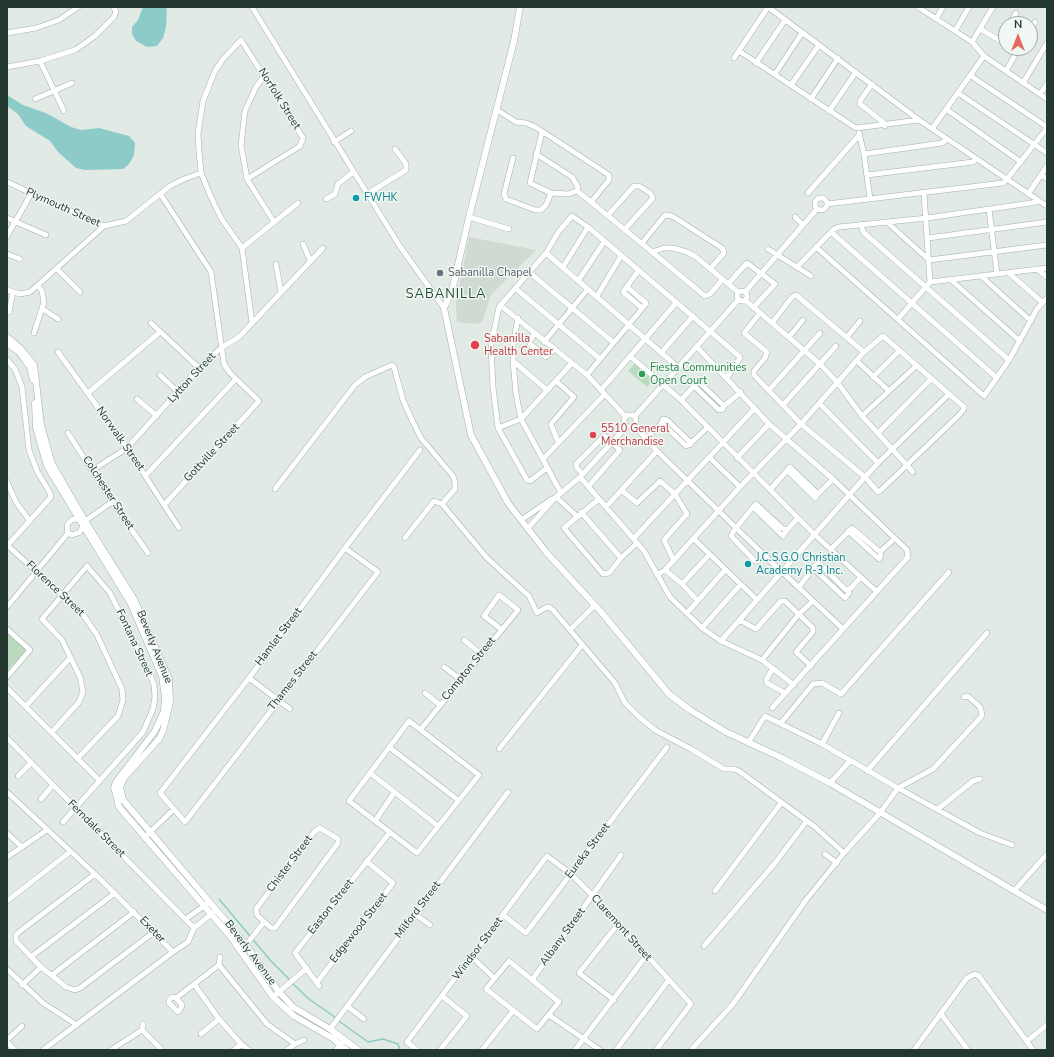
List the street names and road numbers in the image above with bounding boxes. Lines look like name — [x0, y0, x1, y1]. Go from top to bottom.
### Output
street label: Norfolk Street — [255, 66, 303, 132]
street label: Plymouth Street — [24, 186, 102, 230]
street label: Lytton Street — [165, 350, 219, 406]
street label: Norwalk Street — [93, 404, 147, 474]
street label: Gottville Street — [182, 421, 242, 485]
street label: Colchester Street — [79, 454, 137, 532]
street label: Florence Street — [23, 559, 87, 619]
street label: Hamlet Street — [253, 605, 305, 669]
street label: Fontana Street — [113, 607, 155, 679]
street label: Beverly Avenue — [133, 609, 175, 685]
street label: Compton Street — [439, 635, 499, 703]
street label: Thames Street — [266, 649, 320, 713]
street label: Ferndale Street — [64, 797, 128, 861]
street label: Eureka Street — [563, 821, 613, 881]
street label: Chister Street — [264, 833, 316, 895]
street label: Easton Street — [305, 877, 357, 937]
street label: Milford Street — [392, 879, 444, 941]
street label: Edgewood Street — [327, 890, 391, 966]
street label: Claremont Street — [588, 892, 654, 964]
street label: Albany Street — [538, 906, 588, 968]
street label: Exeter — [136, 914, 168, 946]
street label: Windsor Street — [450, 915, 506, 983]
street label: Beverly Avenue — [221, 918, 279, 988]

